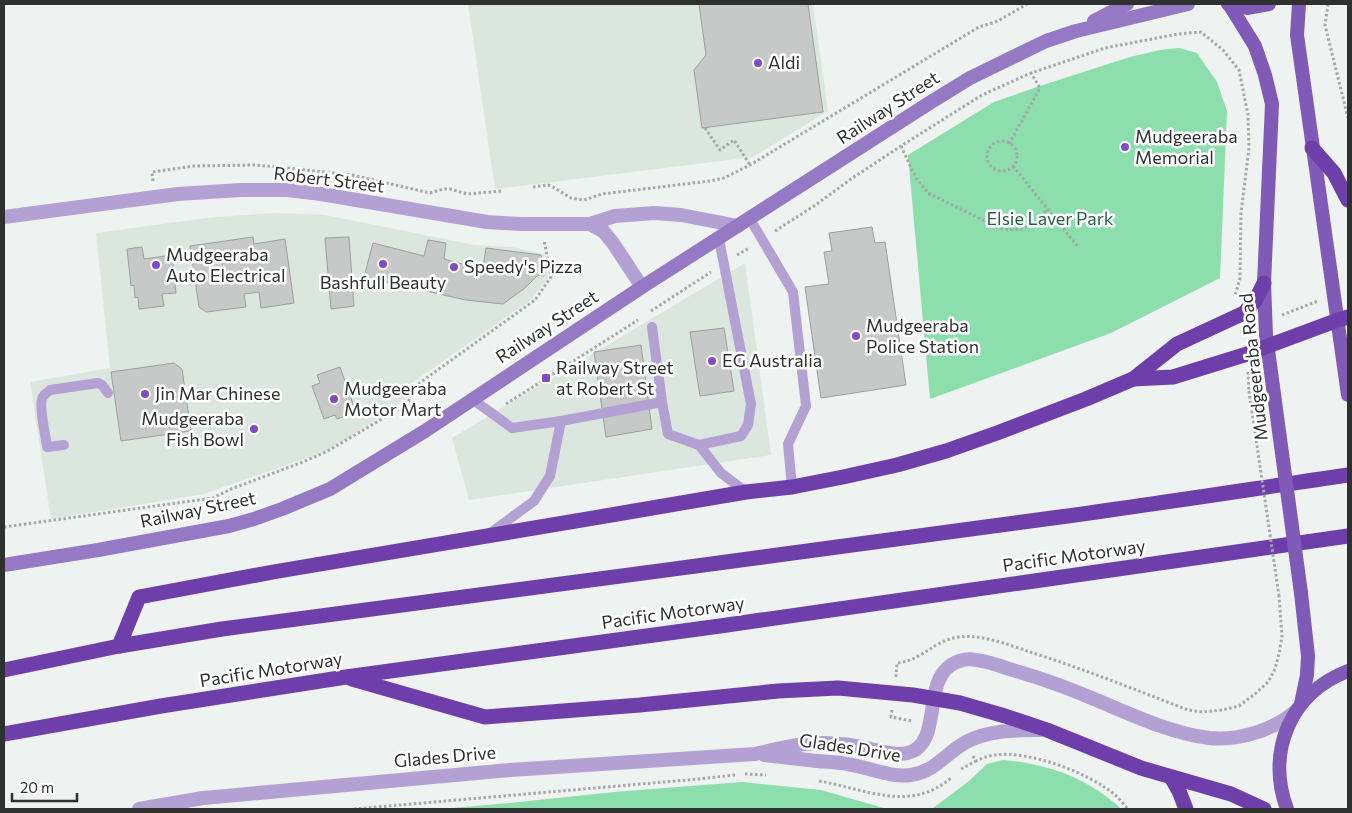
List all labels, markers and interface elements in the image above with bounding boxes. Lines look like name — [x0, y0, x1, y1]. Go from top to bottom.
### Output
place label: Aldi — [768, 51, 800, 73]
marker: Aldi — [752, 57, 764, 69]
street label: Railway Street — [832, 66, 943, 148]
place label: Mudgeeraba Memorial — [1135, 125, 1238, 168]
marker: Mudgeeraba Memorial — [1119, 141, 1131, 153]
street label: Robert Street — [273, 161, 386, 197]
park label: Elsie Laver Park — [986, 207, 1114, 229]
place label: Mudgeeraba Auto Electrical — [166, 243, 285, 286]
place label: Speedy's Pizza — [464, 255, 582, 277]
marker: Bashfull Beauty — [377, 258, 389, 270]
marker: Mudgeeraba Auto Electrical — [150, 259, 162, 271]
marker: Speedy's Pizza — [448, 261, 460, 273]
place label: Bashfull Beauty — [320, 271, 446, 293]
street label: Railway Street — [491, 285, 602, 367]
street label: Mudgeeraba Road — [1234, 292, 1272, 442]
place label: Mudgeeraba Police Station — [866, 314, 979, 357]
marker: Mudgeeraba Police Station — [850, 330, 862, 342]
place label: EG Australia — [722, 349, 822, 371]
marker: EG Australia — [706, 355, 718, 367]
place label: Railway Street at Robert St — [556, 356, 674, 399]
marker: Railway Street at Robert St — [540, 372, 552, 384]
place label: Mudgeeraba Motor Mart — [344, 377, 447, 420]
place label: Jin Mar Chinese — [155, 382, 281, 404]
marker: Jin Mar Chinese — [139, 388, 151, 400]
marker: Mudgeeraba Motor Mart — [328, 393, 340, 405]
place label: Mudgeeraba Fish Bowl — [141, 407, 244, 450]
marker: Mudgeeraba Fish Bowl — [248, 423, 260, 435]
street label: Railway Street — [138, 486, 258, 532]
street label: Pacific Motorway — [1001, 534, 1147, 576]
street label: Pacific Motorway — [600, 591, 746, 633]
street label: Pacific Motorway — [198, 647, 344, 691]
street label: Glades Drive — [798, 728, 902, 766]
street label: Glades Drive — [393, 741, 497, 771]
scale bar — [12, 770, 78, 802]
text: 20 m — [20, 778, 54, 796]

